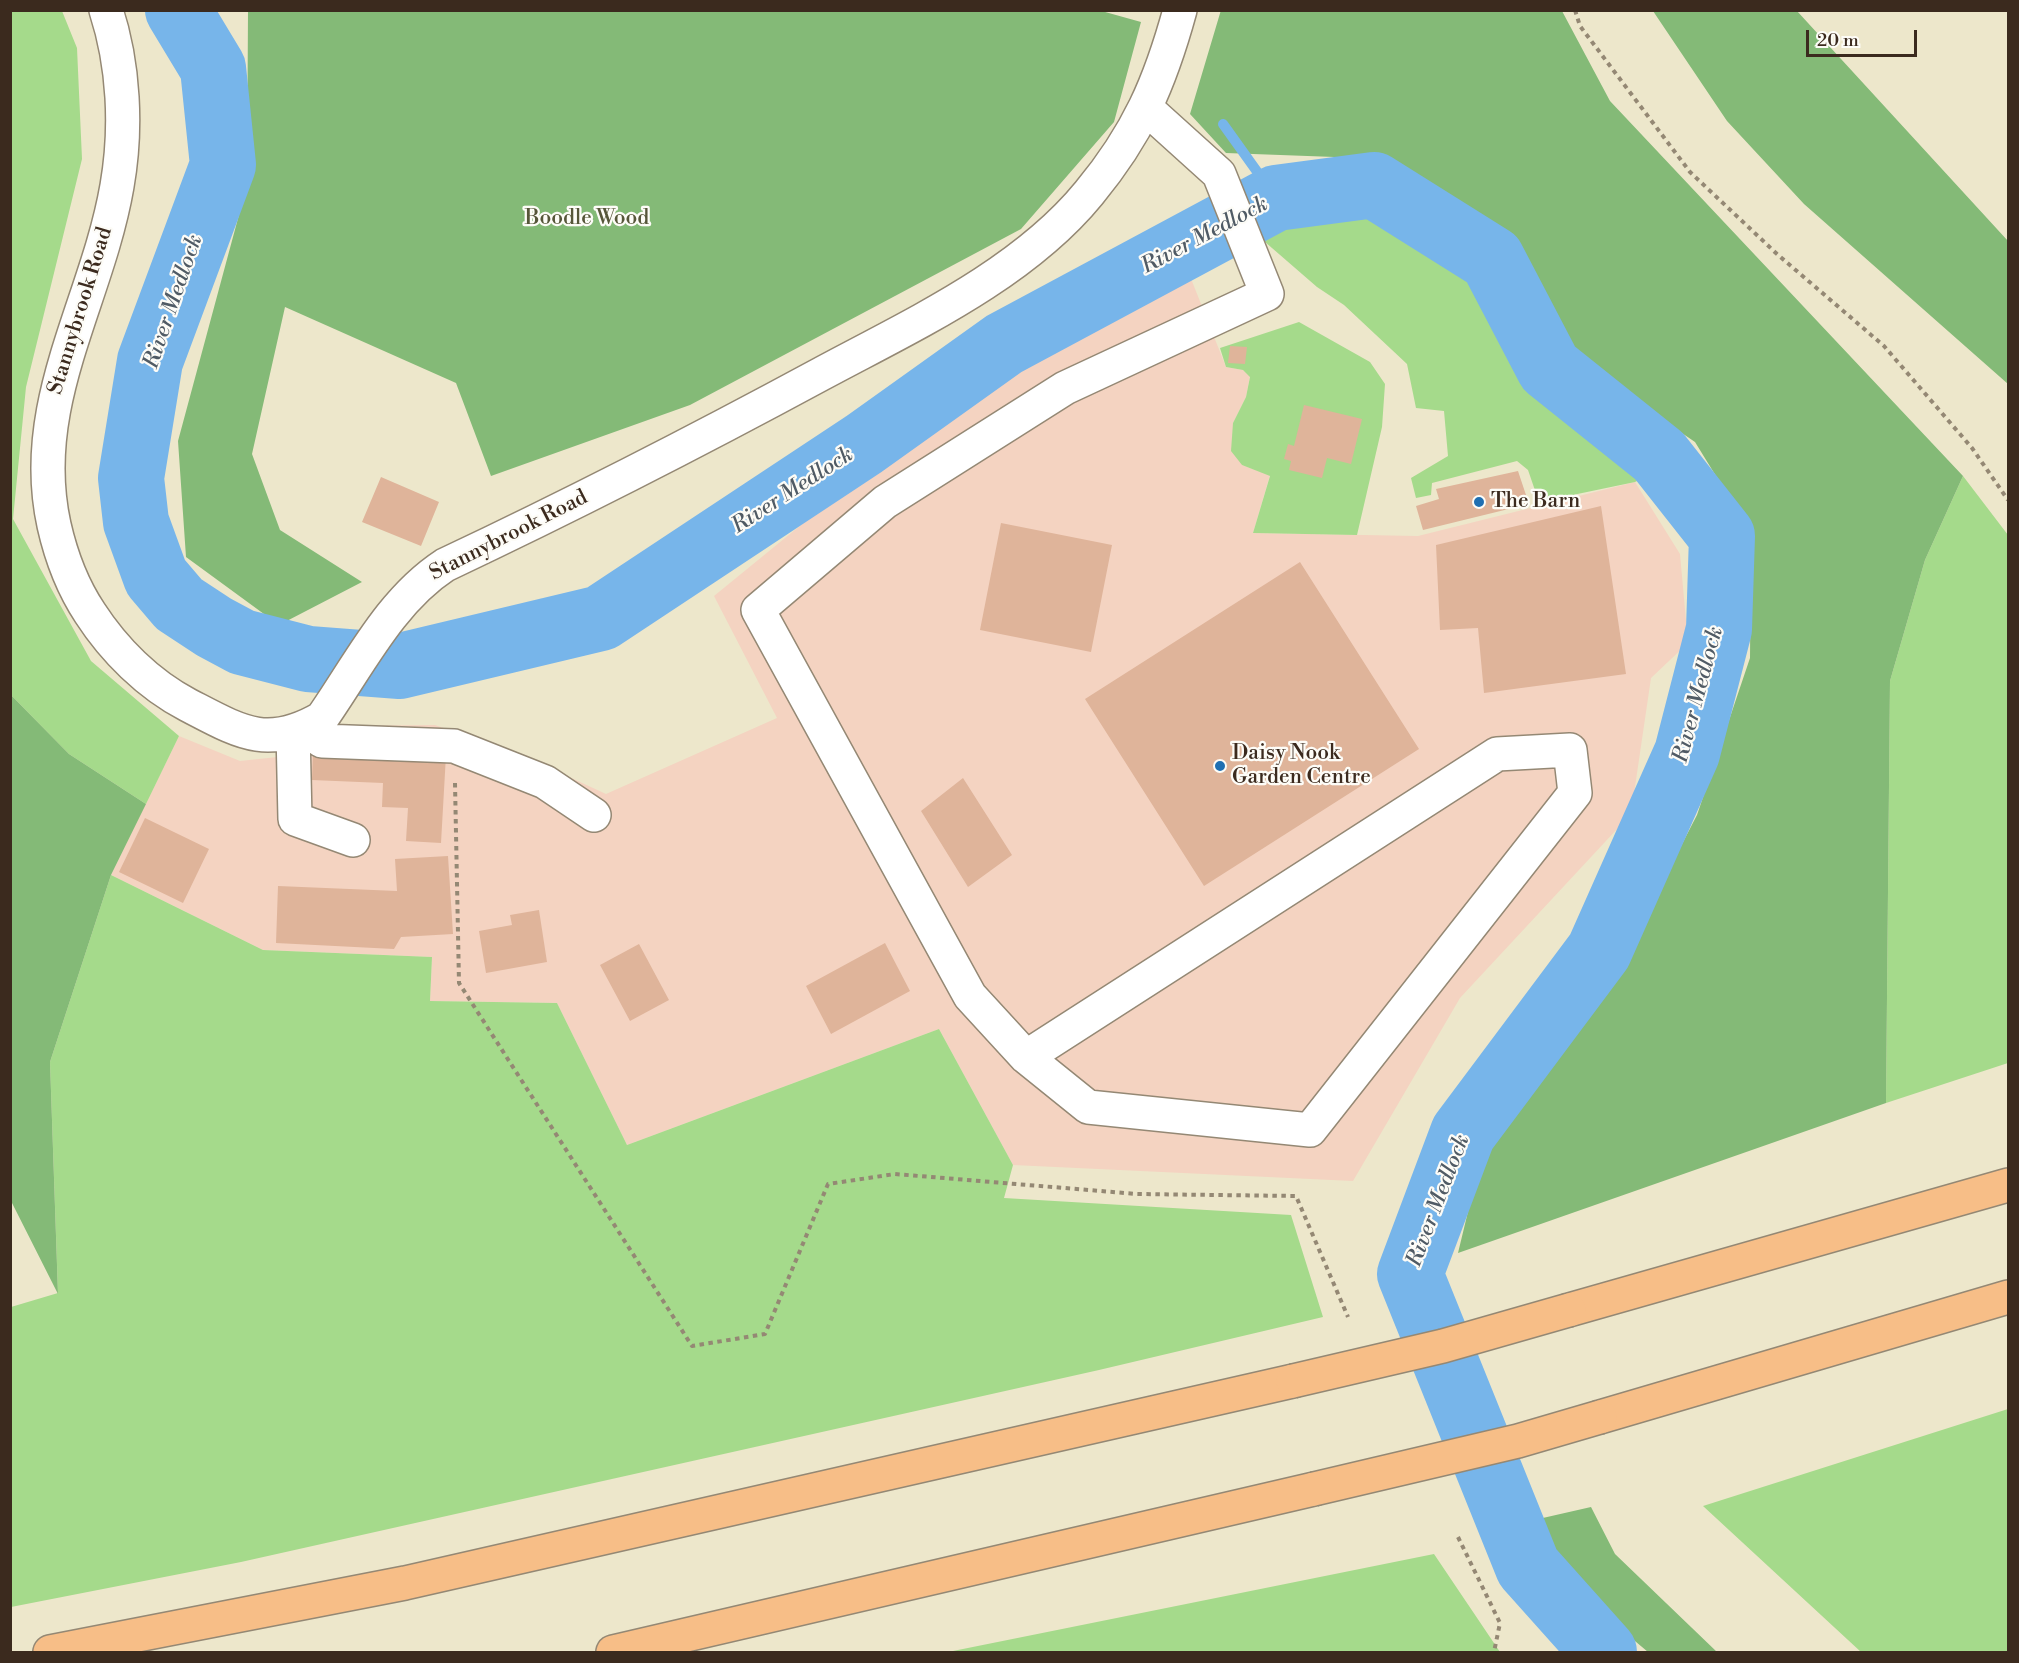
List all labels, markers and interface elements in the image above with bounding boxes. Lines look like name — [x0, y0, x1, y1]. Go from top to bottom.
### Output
scale bar — [1809, 18, 1920, 56]
text: 20 m — [1817, 29, 1859, 52]
water label: River Medlock — [1137, 192, 1273, 280]
park label: Boodle Wood — [525, 206, 649, 232]
street label: Stannybrook Road — [44, 224, 118, 398]
water label: River Medlock — [139, 232, 209, 372]
water label: River Medlock — [727, 442, 859, 540]
street label: Stannybrook Road — [426, 485, 592, 587]
place label: The Barn — [1491, 489, 1580, 515]
marker: The Barn — [1472, 495, 1486, 509]
water label: River Medlock — [1668, 624, 1730, 766]
place label: Daisy Nook Garden Centre — [1232, 741, 1371, 791]
marker: Daisy Nook Garden Centre — [1213, 759, 1227, 773]
water label: River Medlock — [1402, 1131, 1476, 1271]

